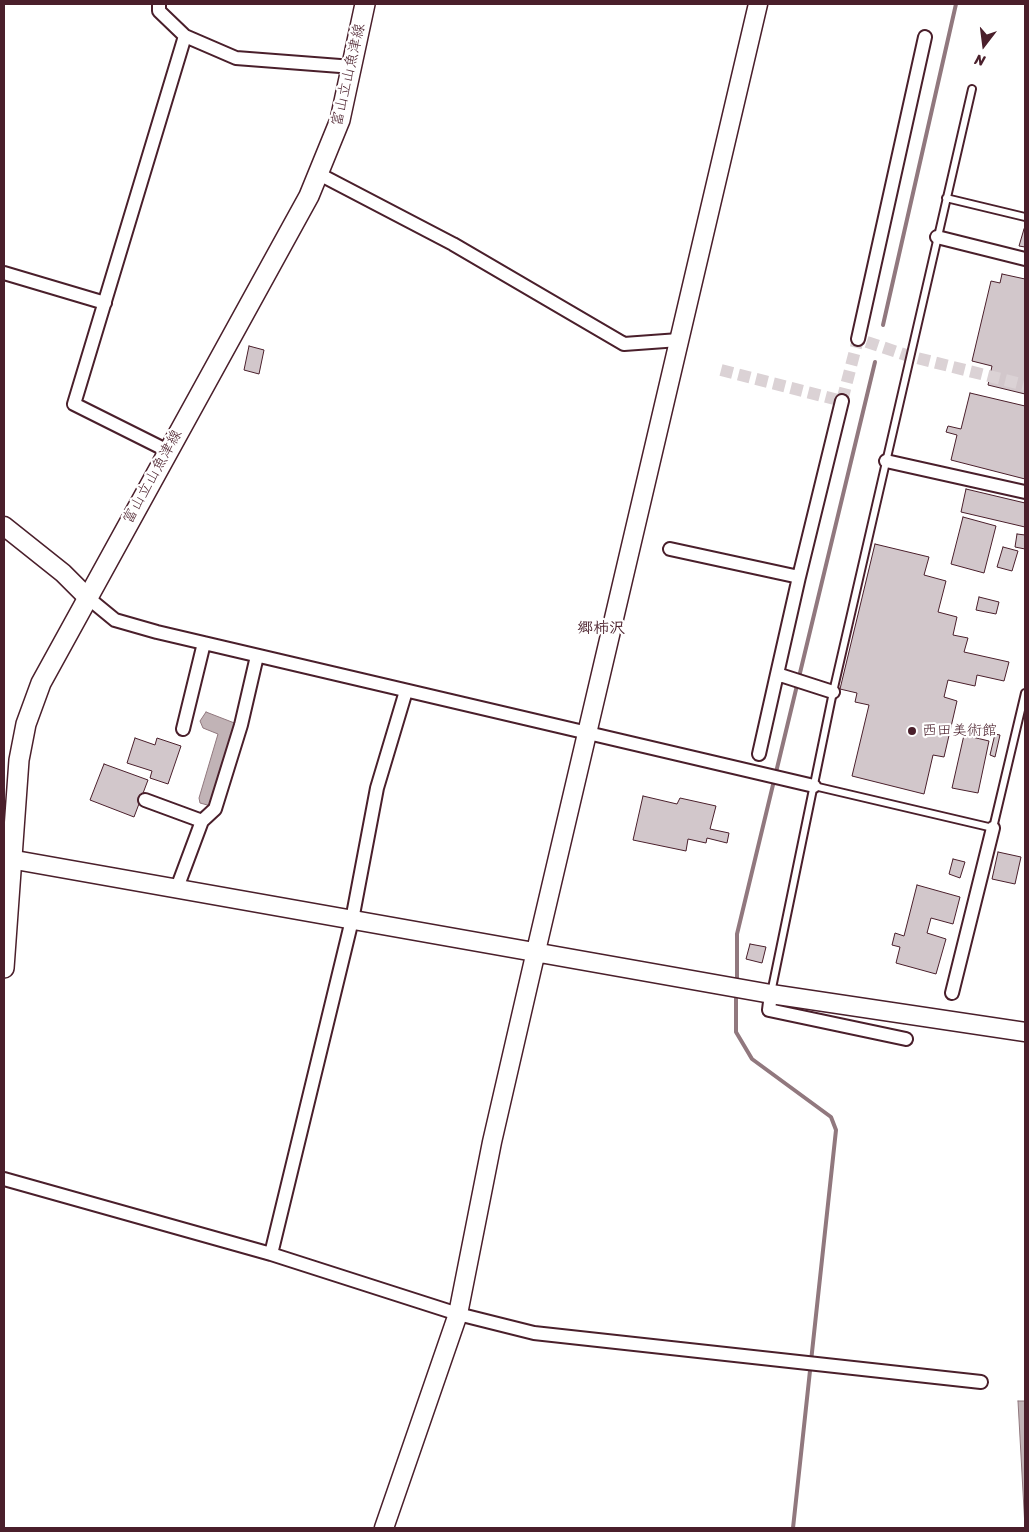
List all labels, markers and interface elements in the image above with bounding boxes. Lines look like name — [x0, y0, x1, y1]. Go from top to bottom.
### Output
north arrow — [959, 20, 1009, 70]
street label: 富山立山魚津線 — [328, 22, 370, 128]
text: N — [972, 47, 988, 73]
street label: 富山立山魚津線 — [120, 427, 186, 527]
district label: 郷柿沢 — [577, 619, 625, 639]
place label: 西田美術館 — [922, 722, 997, 740]
marker: 西田美術館 — [906, 725, 918, 737]

